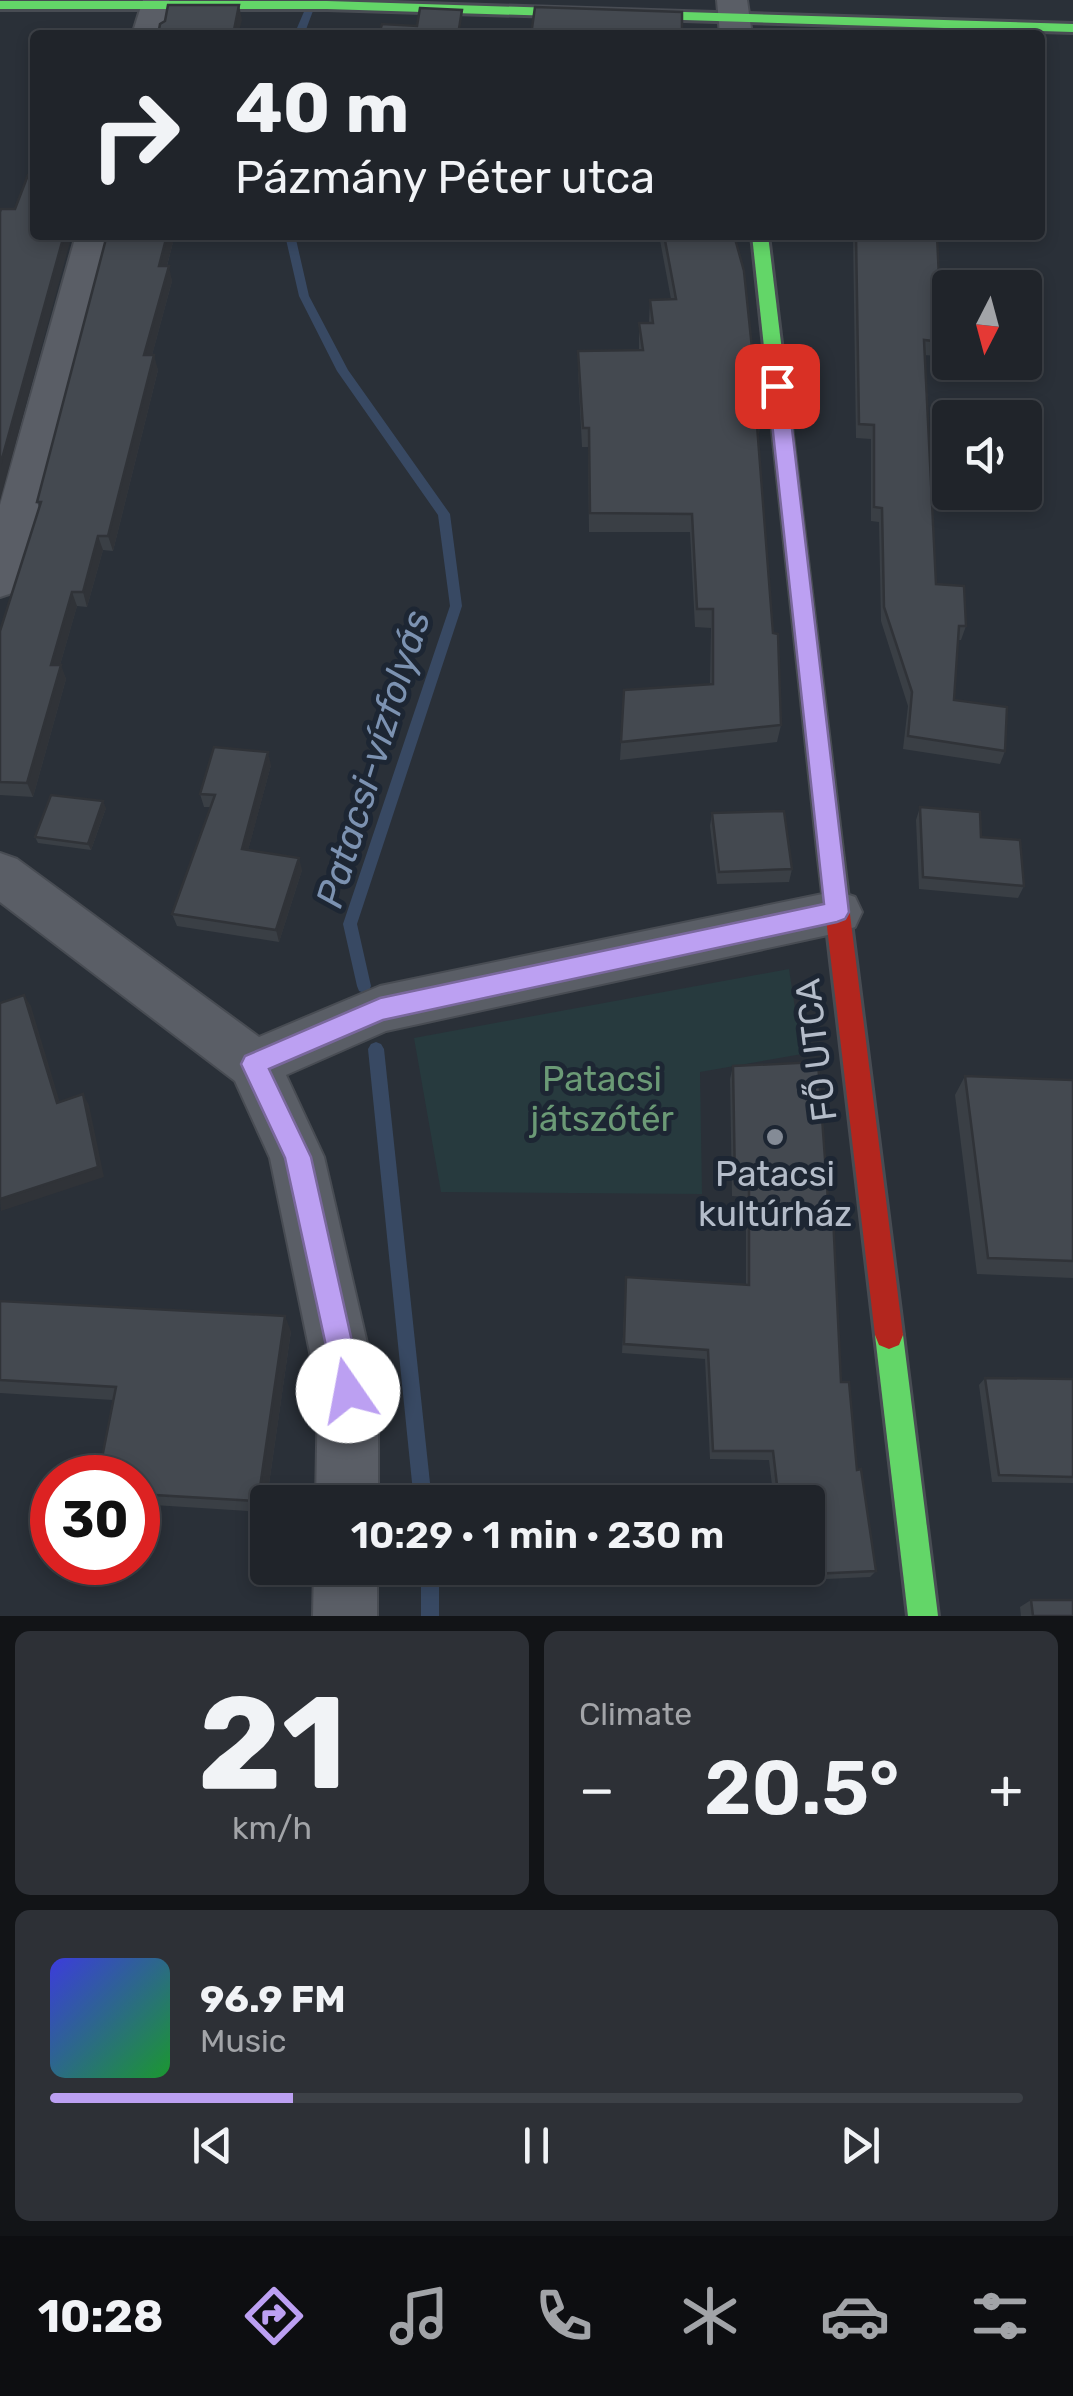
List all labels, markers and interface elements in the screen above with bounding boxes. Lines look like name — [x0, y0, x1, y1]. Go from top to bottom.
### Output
text: 40 m — [235, 67, 409, 150]
icon: right — [70, 70, 200, 200]
text: Pázmány Péter utca — [235, 151, 655, 204]
north arrow — [932, 270, 1042, 380]
map controls — [932, 270, 1042, 510]
pin — [735, 344, 820, 429]
icon: arrive — [750, 359, 805, 414]
button: sound — [932, 400, 1042, 510]
water label: Patacsi-vízfolyás — [306, 605, 440, 913]
street label: FŐ UTCA — [786, 976, 846, 1124]
park label: Patacsi játszótér — [528, 1058, 674, 1140]
marker: Patacsi kultúrház — [764, 1126, 786, 1148]
place label: Patacsi kultúrház — [698, 1153, 852, 1235]
position arrow — [296, 1339, 400, 1443]
speed limit sign: 30 — [30, 1455, 160, 1585]
text: 10:29 · 1 min · 230 m — [351, 1512, 724, 1558]
text: 21 — [197, 1666, 347, 1821]
text: Climate — [579, 1695, 692, 1733]
text: 20.5° — [704, 1744, 899, 1833]
text: − — [579, 1757, 615, 1822]
text: + — [989, 1757, 1023, 1822]
text: km/h — [232, 1809, 312, 1847]
text: 96.9 FM — [200, 1976, 346, 2022]
text: Music — [200, 2022, 286, 2060]
icon: previous — [185, 2118, 240, 2173]
icon: pause — [509, 2118, 564, 2173]
icon: next — [833, 2118, 888, 2173]
icon: directions — [239, 2281, 309, 2351]
icon: music — [384, 2281, 454, 2351]
icon: phone — [529, 2281, 599, 2351]
icon: climate — [675, 2281, 745, 2351]
icon: car — [820, 2281, 890, 2351]
icon: filters — [965, 2281, 1035, 2351]
text: 10:28 — [38, 2290, 163, 2343]

